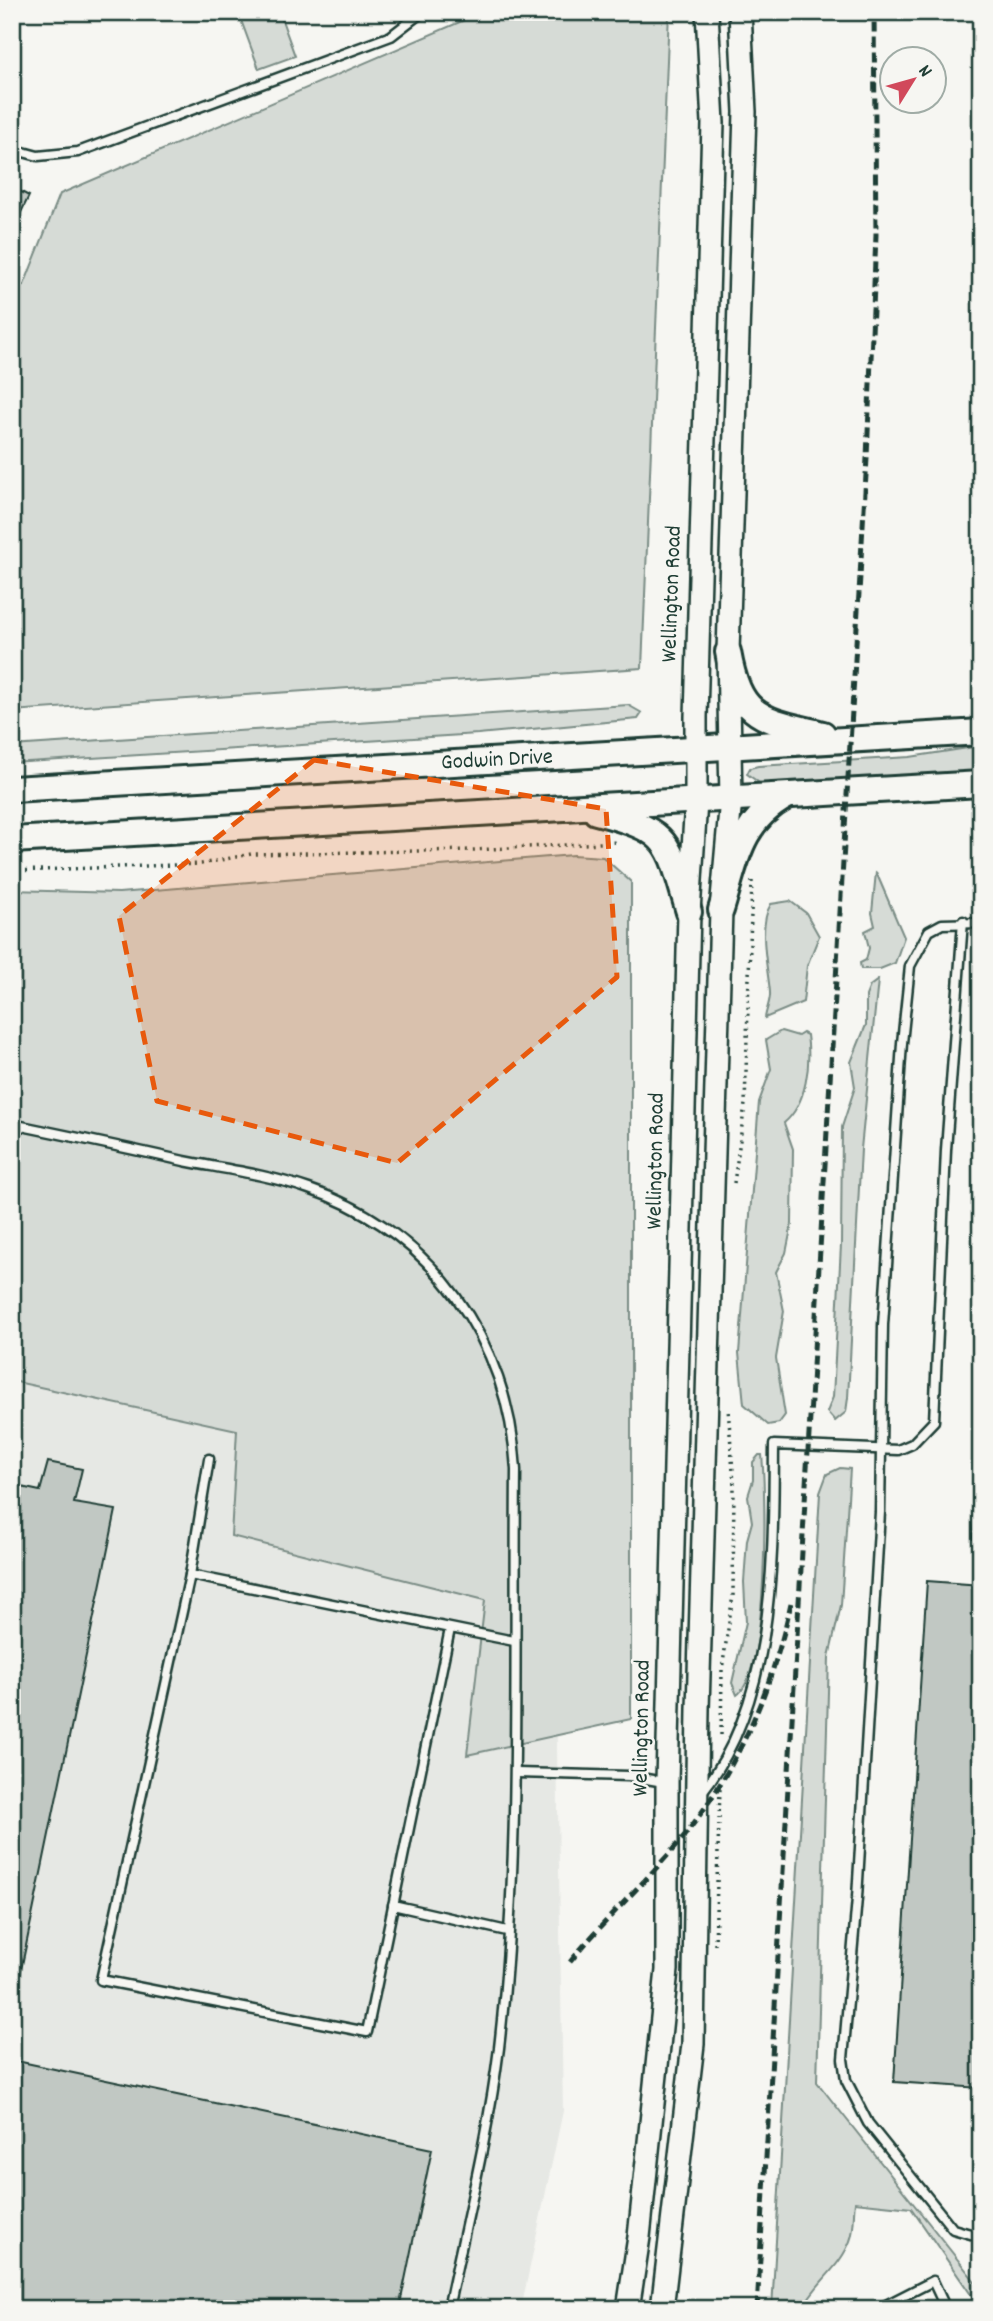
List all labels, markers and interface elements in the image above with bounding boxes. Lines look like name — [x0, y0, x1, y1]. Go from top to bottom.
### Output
north arrow — [878, 46, 948, 116]
text: N — [910, 60, 937, 84]
street label: Wellington Road — [654, 525, 692, 663]
street label: Godwin Drive — [440, 742, 554, 780]
street label: Wellington Road — [639, 1092, 675, 1230]
street label: Wellington Road — [625, 1659, 661, 1797]

